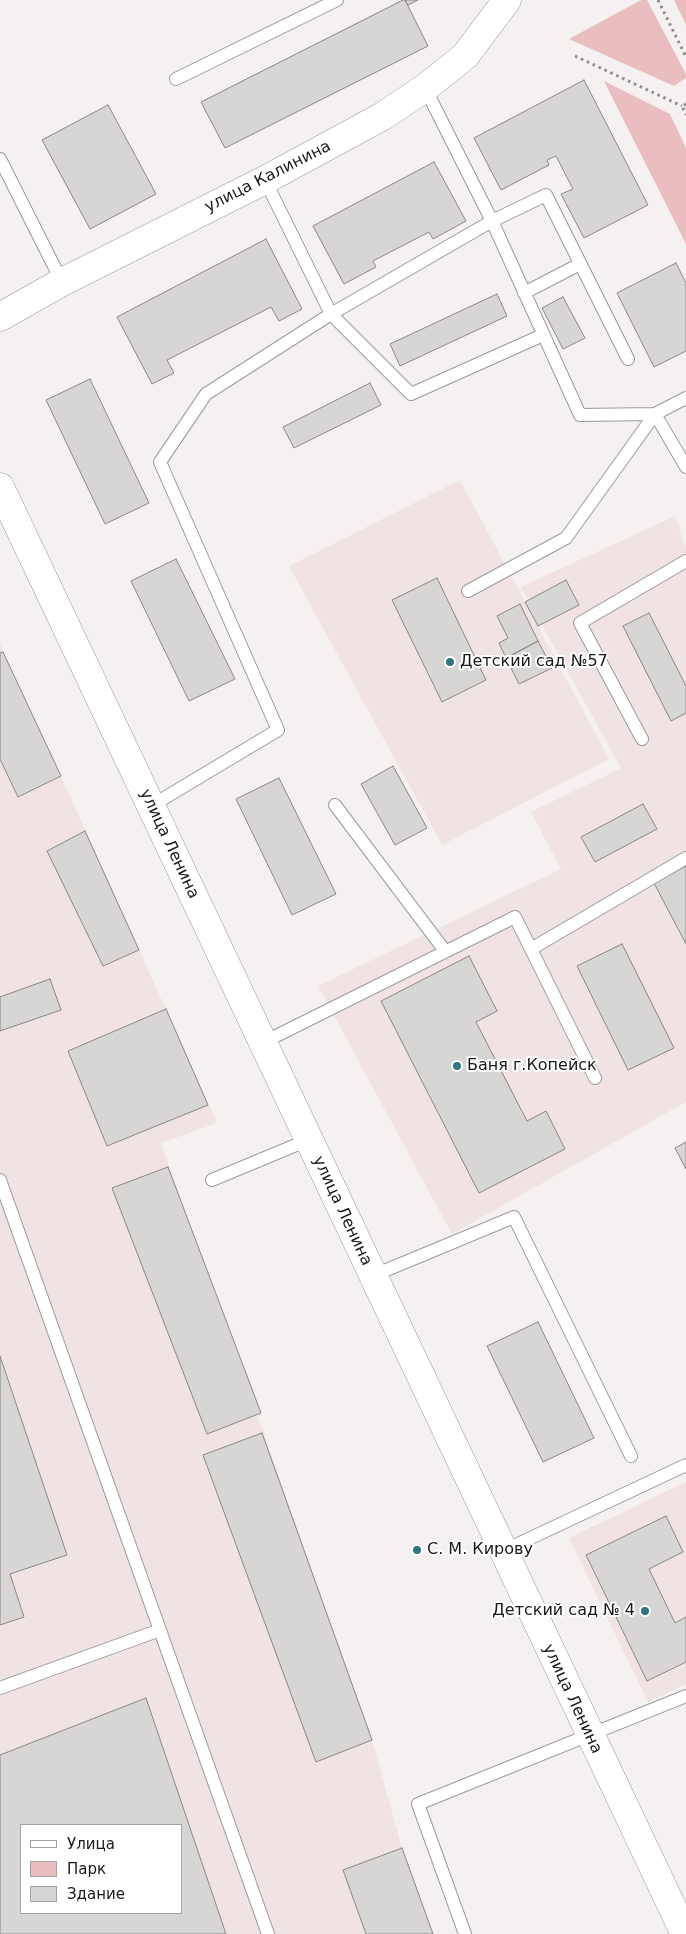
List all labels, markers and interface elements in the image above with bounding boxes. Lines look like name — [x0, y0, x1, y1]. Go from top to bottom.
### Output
street label: улица Калинина — [202, 137, 334, 217]
place label: Детский сад №57 — [460, 652, 608, 672]
marker: Детский сад №57 — [444, 656, 456, 668]
street label: улица Ленина — [135, 786, 203, 902]
place label: Баня г.Копейск — [467, 1056, 597, 1076]
marker: Баня г.Копейск — [451, 1060, 463, 1072]
street label: улица Ленина — [308, 1153, 376, 1269]
place label: С. М. Кирову — [427, 1540, 533, 1560]
marker: С. М. Кирову — [411, 1544, 423, 1556]
place label: Детский сад № 4 — [492, 1601, 635, 1621]
marker: Детский сад № 4 — [639, 1605, 651, 1617]
street label: улица Ленина — [538, 1641, 606, 1757]
legend — [20, 1824, 182, 1914]
text: Улица — [67, 1835, 115, 1853]
text: Парк — [67, 1860, 106, 1878]
text: Здание — [67, 1885, 125, 1903]

